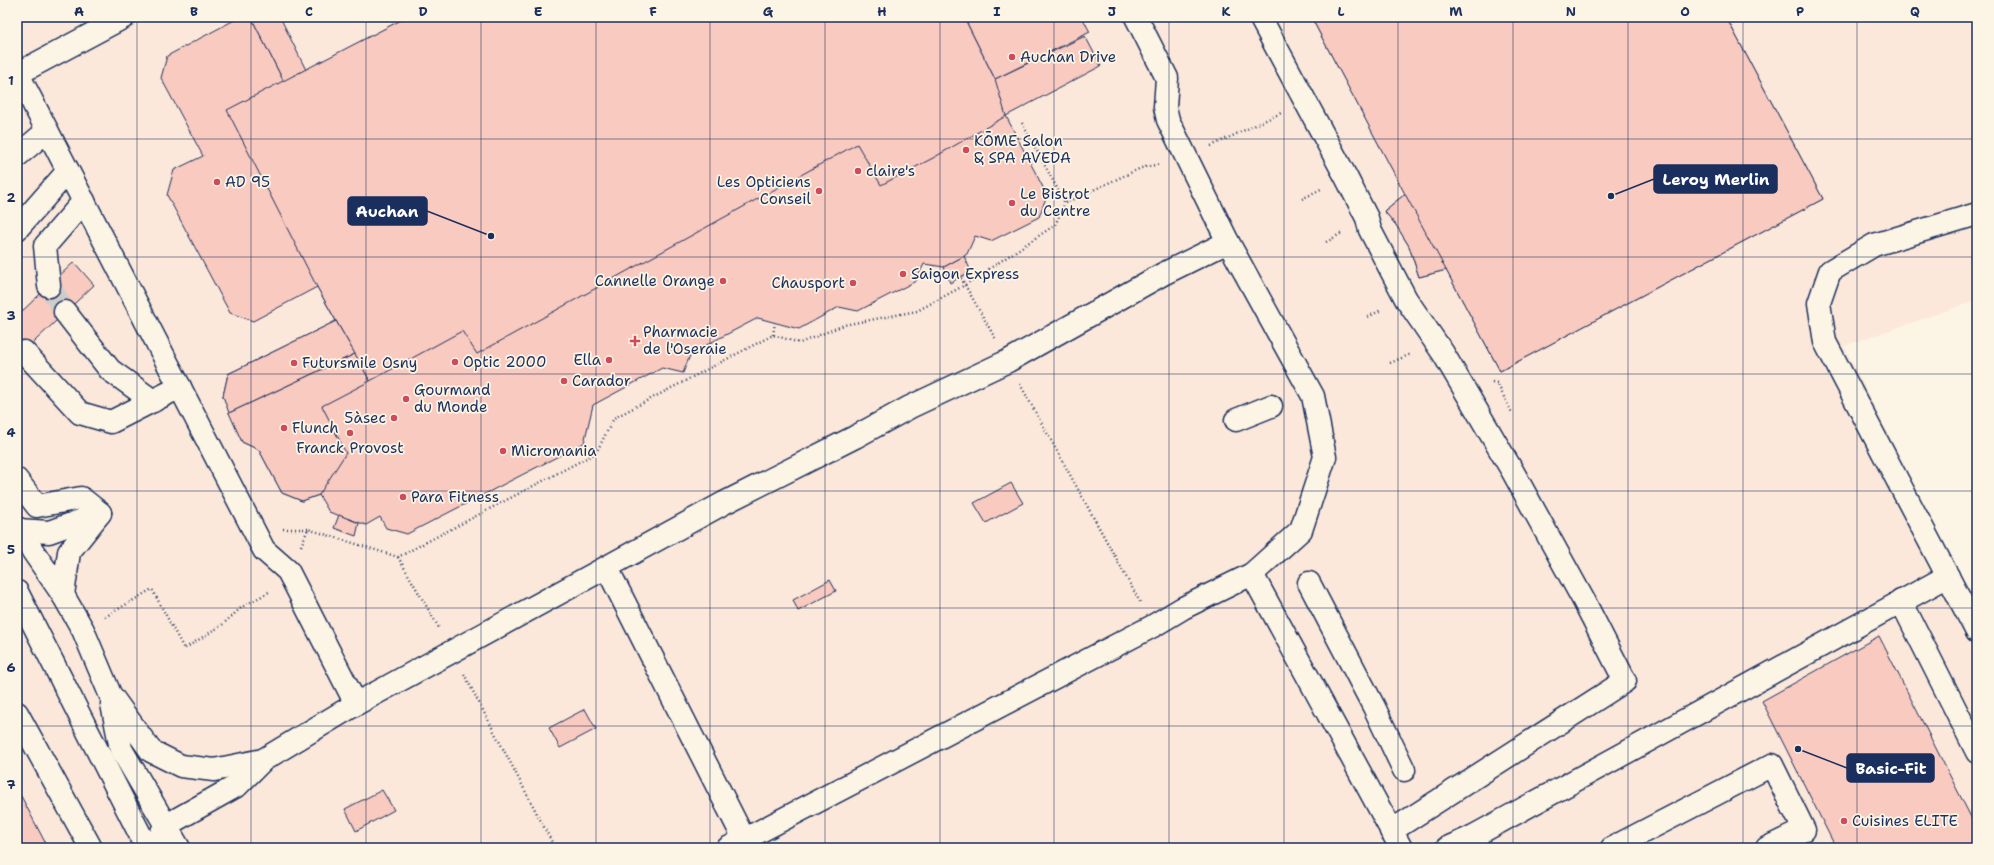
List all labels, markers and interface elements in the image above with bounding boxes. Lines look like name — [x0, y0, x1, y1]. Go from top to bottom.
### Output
text: A — [74, 3, 84, 20]
text: B — [190, 3, 198, 20]
text: C — [305, 3, 313, 20]
text: D — [418, 3, 428, 20]
text: E — [534, 3, 543, 20]
text: F — [649, 3, 657, 20]
text: G — [763, 3, 774, 20]
text: H — [877, 3, 887, 20]
text: I — [993, 3, 1001, 20]
text: J — [1108, 3, 1116, 20]
text: K — [1222, 3, 1231, 20]
text: L — [1337, 3, 1345, 20]
text: M — [1449, 3, 1463, 20]
text: N — [1566, 3, 1576, 20]
text: O — [1680, 3, 1690, 20]
text: P — [1796, 3, 1804, 20]
text: Q — [1910, 3, 1920, 20]
place label: Auchan Drive — [1020, 47, 1116, 67]
marker: Auchan Drive — [1007, 52, 1017, 62]
text: 1 — [8, 72, 14, 89]
place label: KŌME Salon & SPA AVEDA — [974, 131, 1071, 168]
marker: KŌME Salon & SPA AVEDA — [961, 145, 971, 155]
place label: claire's — [866, 161, 915, 181]
callout: Leroy Merlin — [1654, 165, 1777, 193]
marker: claire's — [853, 166, 863, 176]
text: Leroy Merlin — [1663, 169, 1770, 190]
place label: AD 95 — [225, 172, 270, 192]
place label: Les Opticiens Conseil — [717, 172, 811, 209]
marker: AD 95 — [212, 177, 222, 187]
place label: Le Bistrot du Centre — [1020, 184, 1090, 221]
marker: Les Opticiens Conseil — [814, 186, 824, 196]
text: 2 — [6, 189, 16, 206]
callout: Auchan — [348, 197, 427, 225]
marker: Le Bistrot du Centre — [1007, 198, 1017, 208]
text: Auchan — [356, 201, 419, 222]
place label: Saigon Express — [911, 264, 1020, 284]
marker: Saigon Express — [898, 269, 908, 279]
place label: Cannelle Orange — [595, 271, 715, 291]
place label: Chausport — [771, 273, 845, 293]
marker: Cannelle Orange — [718, 276, 728, 286]
marker: Chausport — [848, 278, 858, 288]
text: 3 — [6, 307, 16, 324]
place label: Pharmacie de l'Oseraie — [643, 322, 727, 359]
marker: Pharmacie de l'Oseraie — [630, 336, 640, 346]
place label: Ella — [574, 350, 602, 370]
place label: Optic 2000 — [463, 352, 546, 372]
place label: Futursmile Osny — [302, 353, 417, 373]
marker: Ella — [604, 355, 614, 365]
marker: Optic 2000 — [450, 357, 460, 367]
marker: Futursmile Osny — [289, 358, 299, 368]
place label: Carador — [572, 371, 631, 391]
marker: Carador — [559, 376, 569, 386]
place label: Gourmand du Monde — [414, 380, 491, 417]
marker: Gourmand du Monde — [401, 394, 411, 404]
place label: 5àsec — [344, 408, 386, 428]
marker: 5àsec — [389, 413, 399, 423]
place label: Flunch — [292, 418, 339, 438]
marker: Flunch — [279, 423, 289, 433]
text: 4 — [6, 424, 16, 441]
marker: Franck Provost — [345, 428, 355, 438]
place label: Franck Provost — [296, 438, 404, 458]
place label: Micromania — [511, 441, 597, 461]
marker: Micromania — [498, 446, 508, 456]
place label: Para Fitness — [411, 487, 499, 507]
marker: Para Fitness — [398, 492, 408, 502]
text: 5 — [7, 541, 15, 558]
text: 6 — [6, 659, 16, 676]
callout: Basic-Fit — [1847, 754, 1934, 782]
text: Basic-Fit — [1856, 758, 1927, 779]
text: 7 — [6, 776, 16, 793]
place label: Cuisines ELITE — [1852, 811, 1958, 831]
marker: Cuisines ELITE — [1839, 816, 1849, 826]

